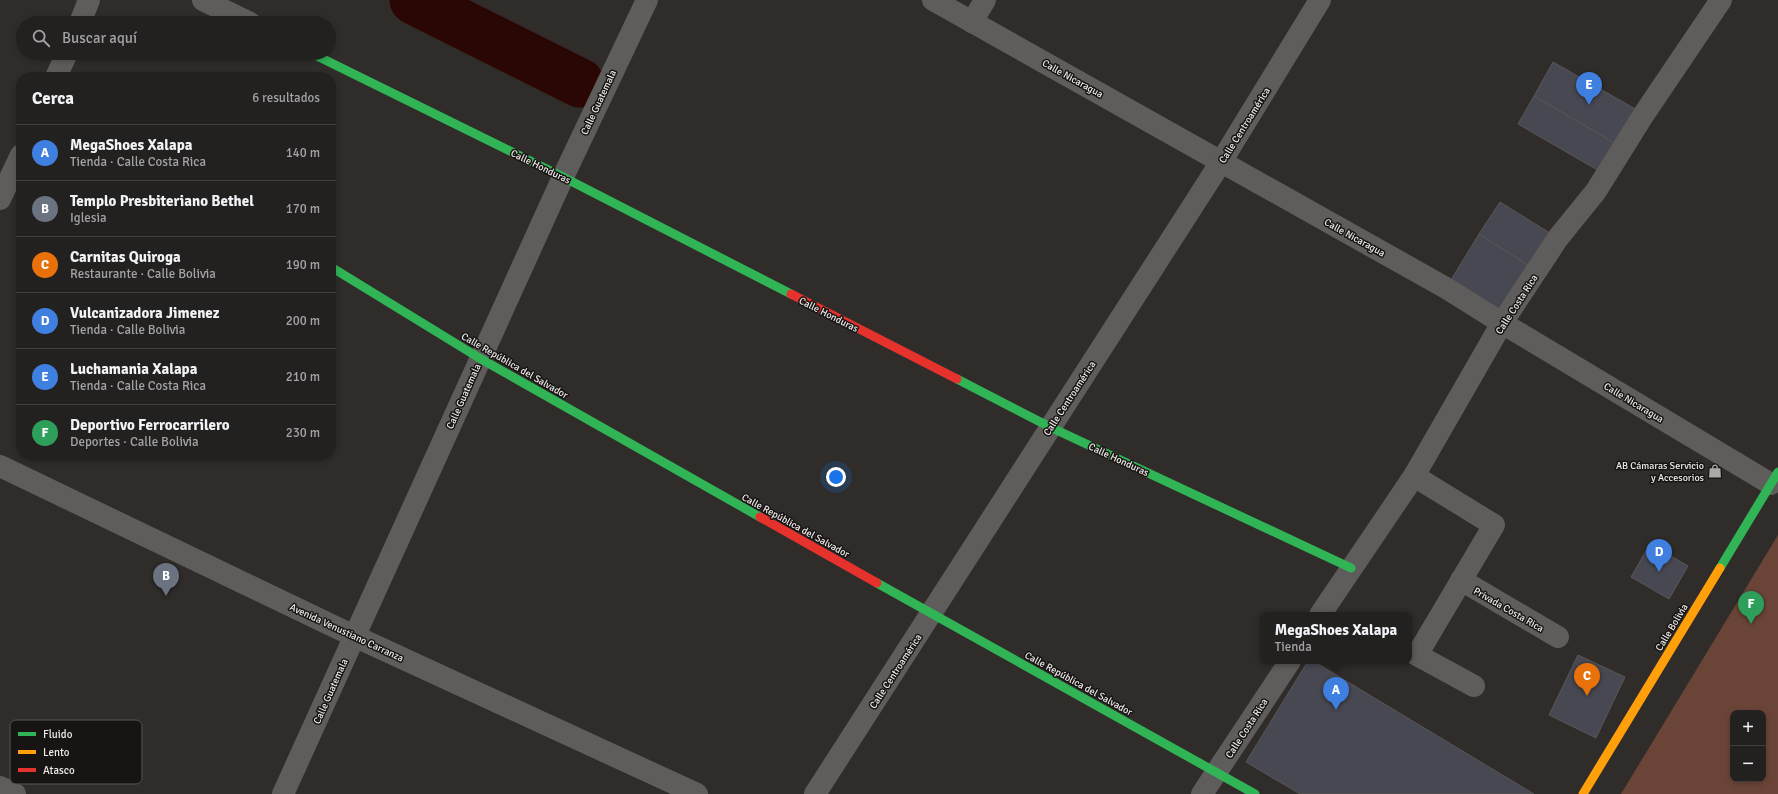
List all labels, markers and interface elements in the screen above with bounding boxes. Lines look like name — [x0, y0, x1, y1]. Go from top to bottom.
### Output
search box — [16, 16, 336, 60]
icon: search — [30, 27, 52, 49]
text: Buscar aquí — [62, 29, 137, 47]
street label: Calle Nicaragua — [1040, 57, 1105, 101]
street label: Calle Guatemala — [579, 68, 619, 137]
pin: E — [1576, 72, 1602, 105]
street label: Calle Centroamérica — [1217, 85, 1273, 166]
text: Cerca — [32, 88, 74, 109]
text: 6 resultados — [252, 90, 320, 106]
text: MegaShoes Xalapa — [70, 136, 192, 154]
text: A — [41, 145, 49, 161]
text: 140 m — [286, 145, 320, 161]
street label: Calle Honduras — [509, 147, 573, 187]
text: Tienda · Calle Costa Rica — [70, 154, 206, 170]
text: Templo Presbiteriano Bethel — [70, 192, 254, 210]
text: B — [41, 201, 49, 217]
text: 170 m — [286, 201, 320, 217]
text: Iglesia — [70, 210, 107, 226]
street label: Calle Nicaragua — [1322, 216, 1387, 260]
text: Carnitas Quiroga — [70, 248, 181, 266]
text: C — [41, 257, 49, 273]
text: 190 m — [286, 257, 320, 273]
text: Restaurante · Calle Bolivia — [70, 266, 216, 282]
street label: Calle Costa Rica — [1493, 272, 1541, 337]
street label: Calle Honduras — [797, 295, 861, 335]
text: Vulcanizadora Jimenez — [70, 304, 220, 322]
text: D — [41, 313, 49, 329]
text: 200 m — [286, 313, 320, 329]
text: Tienda · Calle Bolivia — [70, 322, 185, 338]
street label: Calle República del Salvador — [459, 330, 570, 401]
street label: Calle Centroamérica — [1041, 359, 1099, 438]
text: Luchamania Xalapa — [70, 360, 197, 378]
street label: Calle Guatemala — [444, 362, 484, 431]
text: E — [41, 369, 49, 385]
text: 210 m — [286, 369, 320, 385]
text: Tienda · Calle Costa Rica — [70, 378, 206, 394]
street label: Calle Nicaragua — [1601, 380, 1666, 425]
text: Deportivo Ferrocarrilero — [70, 416, 230, 434]
text: F — [42, 425, 48, 441]
text: 230 m — [286, 425, 320, 441]
text: Deportes · Calle Bolivia — [70, 434, 199, 450]
street label: Calle Honduras — [1087, 441, 1151, 479]
place label: AB Cámaras Servicio y Accesorios — [1616, 460, 1705, 484]
shop icon: AB Cámaras Servicio y Accesorios — [1707, 463, 1723, 479]
your location — [826, 467, 846, 487]
street label: Calle República del Salvador — [740, 491, 852, 561]
pin: D — [1646, 539, 1672, 572]
pin: B — [153, 563, 179, 596]
street label: Privada Costa Rica — [1471, 585, 1546, 635]
pin: F — [1738, 591, 1764, 624]
street label: Avenida Venustiano Carranza — [288, 601, 405, 665]
street label: Calle Bolivia — [1653, 602, 1691, 653]
popup — [1260, 612, 1412, 664]
text: MegaShoes Xalapa — [1275, 621, 1397, 639]
street label: Calle Centroamérica — [867, 632, 925, 711]
text: Tienda — [1275, 639, 1312, 655]
street label: Calle República del Salvador — [1023, 649, 1135, 719]
street label: Calle Guatemala — [311, 657, 351, 726]
pin: C — [1574, 663, 1600, 696]
pin: A — [1323, 677, 1349, 710]
street label: Calle Costa Rica — [1223, 696, 1271, 761]
map controls — [1730, 710, 1766, 782]
button: + — [1730, 710, 1766, 746]
legend — [10, 720, 142, 784]
text: Fluido — [43, 728, 73, 741]
text: Lento — [43, 746, 70, 759]
button: − — [1730, 746, 1766, 782]
text: Atasco — [43, 764, 75, 777]

